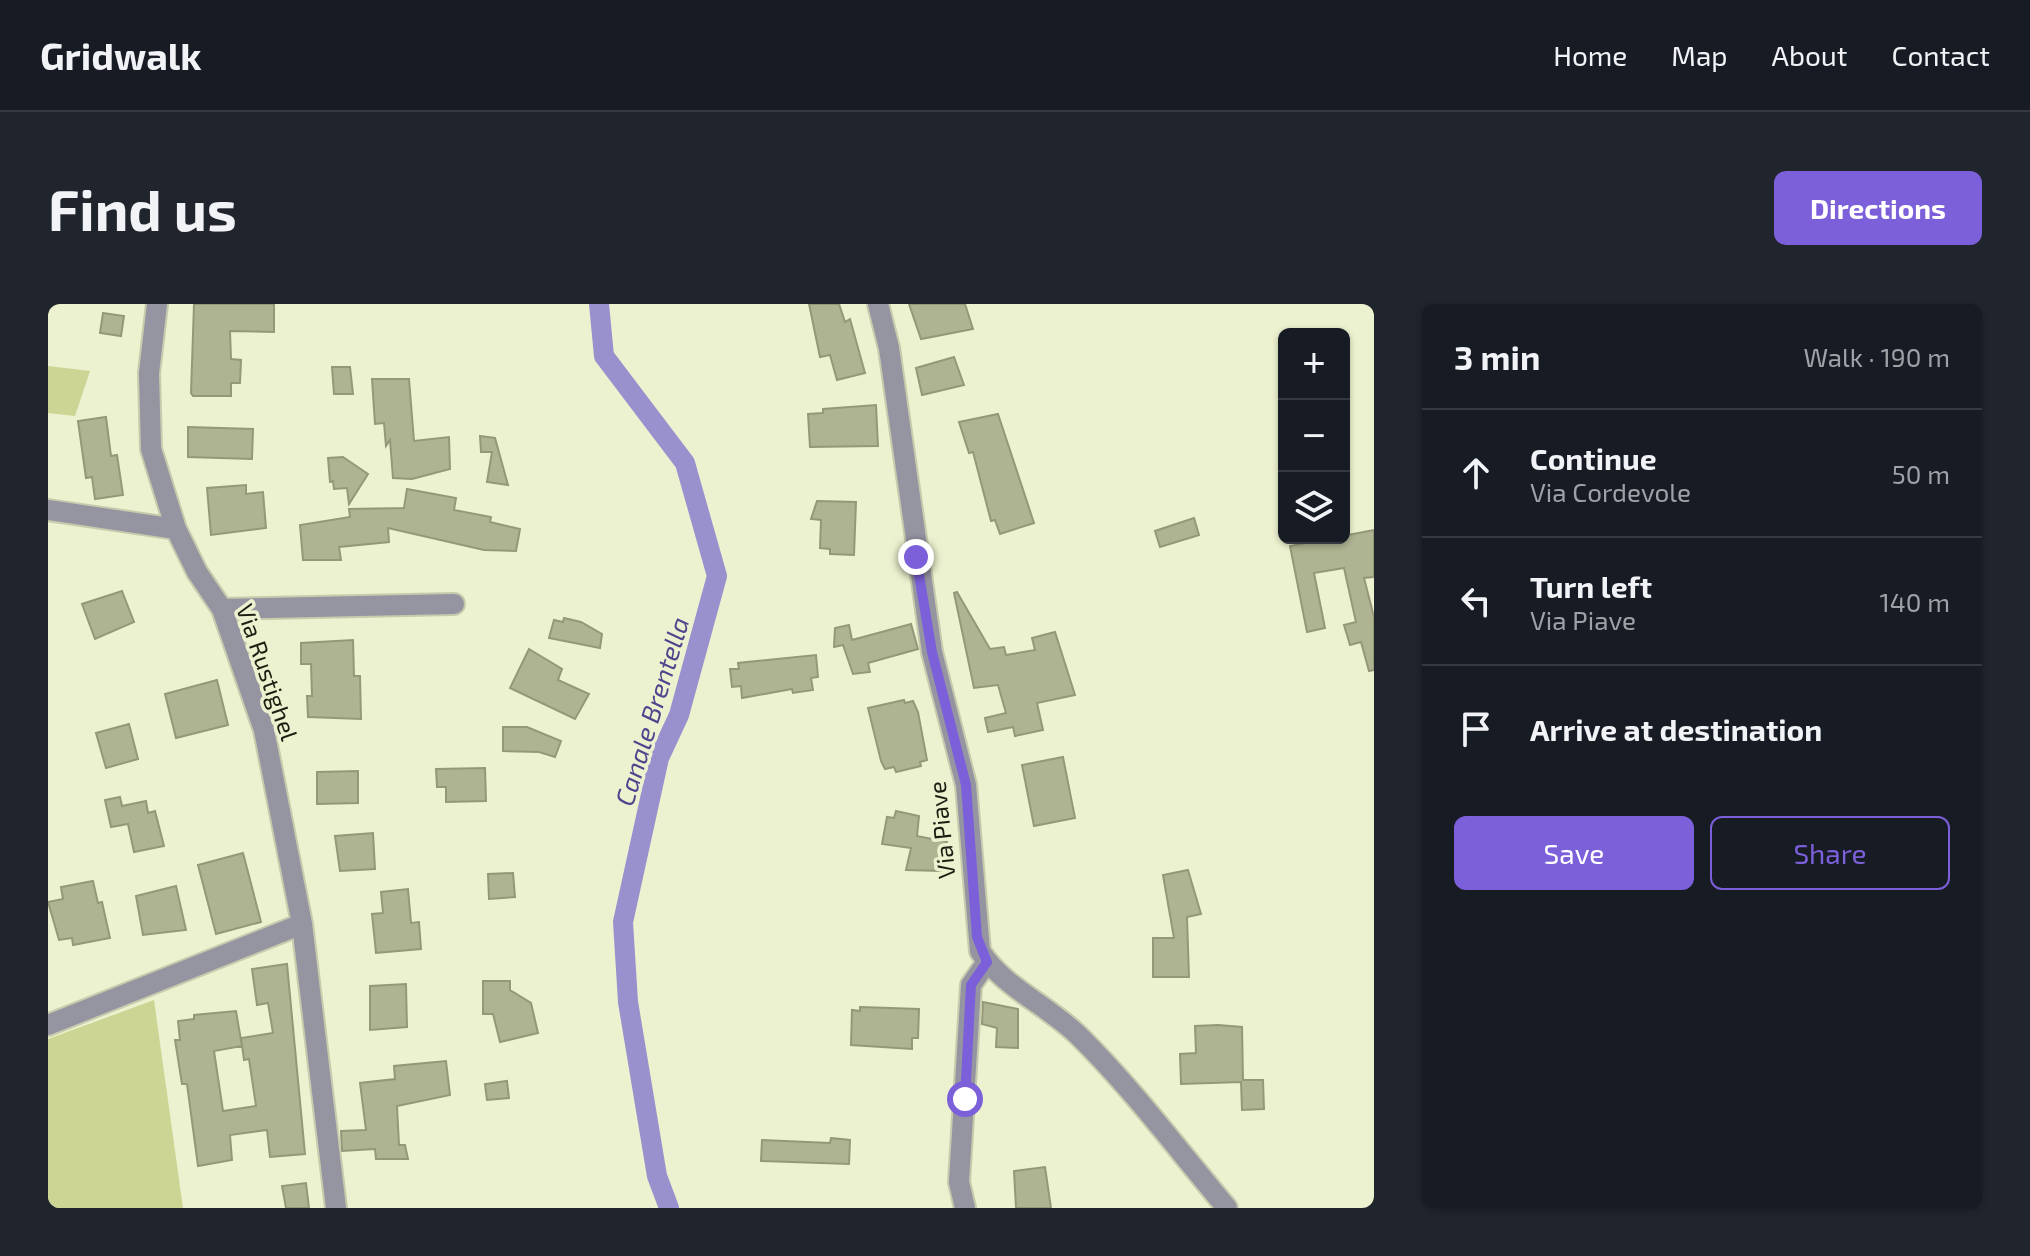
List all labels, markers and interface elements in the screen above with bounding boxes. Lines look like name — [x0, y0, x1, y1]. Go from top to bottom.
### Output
text: Gridwalk — [40, 32, 202, 78]
text: Home — [1553, 38, 1627, 72]
text: Map — [1671, 38, 1728, 72]
text: About — [1772, 38, 1847, 72]
text: Contact — [1891, 38, 1990, 72]
button: Directions — [1774, 171, 1982, 245]
text: Find us — [48, 175, 237, 242]
map controls — [1278, 328, 1350, 544]
button: + — [1278, 328, 1350, 400]
text: 3 min — [1454, 336, 1540, 377]
text: Walk · 190 m — [1803, 341, 1950, 372]
button: − — [1278, 400, 1350, 472]
text: Continue — [1530, 440, 1657, 476]
icon: ahead — [1454, 451, 1498, 495]
text: 50 m — [1892, 458, 1950, 489]
button: layers — [1278, 472, 1350, 544]
text: Via Cordevole — [1530, 476, 1691, 507]
route end — [898, 539, 934, 575]
text: Turn left — [1530, 568, 1652, 604]
icon: left — [1454, 579, 1498, 623]
text: 140 m — [1879, 586, 1950, 617]
street label: Via Rustighel — [231, 600, 305, 744]
text: Via Piave — [1530, 604, 1636, 635]
water label: Canale Brentella — [608, 613, 694, 809]
icon: arrive — [1454, 707, 1498, 751]
text: Arrive at destination — [1530, 711, 1822, 747]
street label: Via Piave — [921, 780, 961, 880]
button: Save — [1454, 816, 1694, 890]
button: Share — [1710, 816, 1950, 890]
route start — [947, 1081, 983, 1117]

